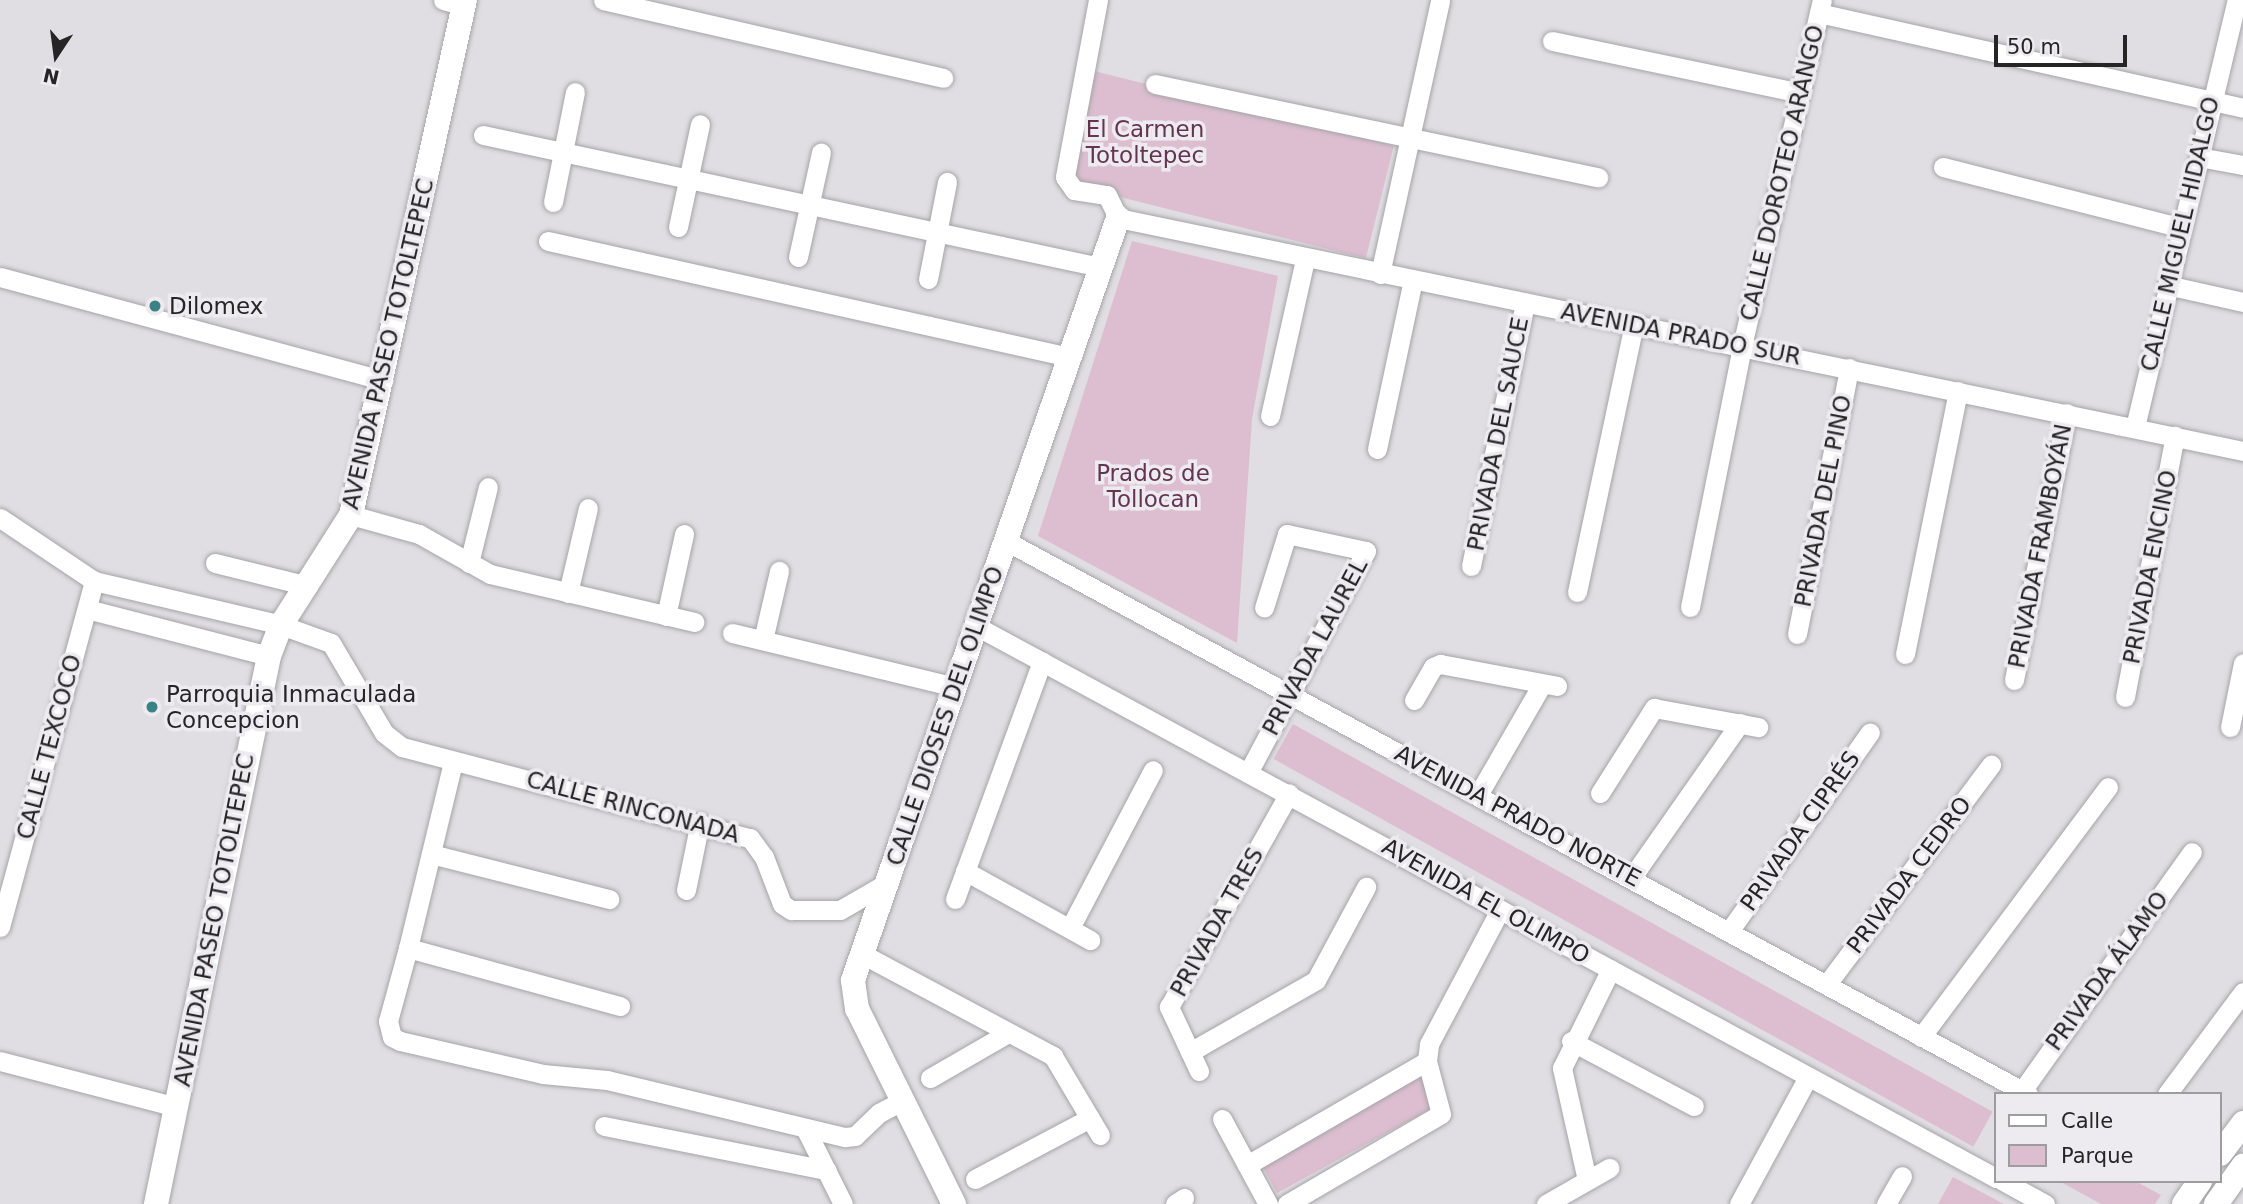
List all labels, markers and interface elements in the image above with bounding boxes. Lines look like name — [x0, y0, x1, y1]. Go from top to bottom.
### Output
north arrow — [21, 21, 91, 91]
scale bar — [1998, 21, 2131, 65]
street label: CALLE DOROTEO ARANGO — [1734, 22, 1830, 324]
text: 50 m — [2007, 35, 2061, 59]
text: N — [41, 64, 61, 89]
street label: CALLE MIGUEL HIDALGO — [2135, 94, 2225, 374]
park label: El Carmen Totoltepec — [1086, 115, 1204, 169]
street label: AVENIDA PASEO TOTOLTEPEC — [336, 176, 440, 512]
place label: Dilomex — [169, 292, 263, 320]
street label: AVENIDA PRADO SUR — [1559, 297, 1803, 371]
marker: Dilomex — [147, 298, 163, 314]
street label: PRIVADA DEL SAUCE — [1462, 315, 1534, 553]
street label: PRIVADA DEL PINO — [1789, 393, 1857, 609]
street label: PRIVADA FRAMBOYÁN — [2003, 422, 2077, 670]
park label: Prados de Tollocan — [1096, 459, 1210, 513]
street label: PRIVADA ENCINO — [2118, 468, 2182, 666]
street label: PRIVADA LAUREL — [1257, 554, 1373, 740]
street label: CALLE DIOSES DEL OLIMPO — [881, 563, 1009, 869]
street label: CALLE TEXCOCO — [11, 652, 87, 842]
place label: Parroquia Inmaculada Concepcion — [166, 680, 416, 734]
marker: Parroquia Inmaculada Concepcion — [144, 699, 160, 715]
street label: AVENIDA PRADO NORTE — [1390, 739, 1646, 893]
street label: PRIVADA CIPRÉS — [1735, 746, 1865, 916]
street label: AVENIDA PASEO TOTOLTEPEC — [168, 751, 260, 1089]
street label: CALLE RINCONADA — [523, 765, 743, 849]
street label: PRIVADA CEDRO — [1841, 791, 1977, 959]
street label: AVENIDA EL OLIMPO — [1377, 832, 1595, 970]
street label: PRIVADA TRES — [1165, 843, 1269, 1001]
street label: PRIVADA ÁLAMO — [2040, 886, 2174, 1056]
legend — [1994, 1092, 2222, 1183]
text: Calle — [2061, 1109, 2113, 1133]
text: Parque — [2061, 1144, 2133, 1168]

